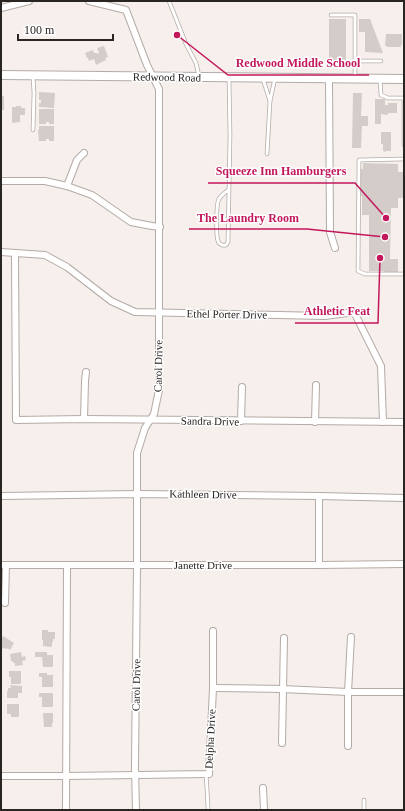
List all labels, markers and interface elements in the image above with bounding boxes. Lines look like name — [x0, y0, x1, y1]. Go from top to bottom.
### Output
scale bar — [18, 16, 113, 42]
text: 100 m — [24, 23, 55, 37]
callout: Redwood Middle School — [228, 51, 369, 75]
text: Redwood Middle School — [236, 56, 361, 70]
street label: Redwood Road — [133, 70, 202, 84]
callout: Squeeze Inn Hamburgers — [208, 159, 355, 183]
text: Squeeze Inn Hamburgers — [216, 164, 347, 178]
callout: The Laundry Room — [189, 205, 307, 229]
text: The Laundry Room — [197, 211, 299, 225]
callout: Athletic Feat — [295, 299, 378, 323]
text: Athletic Feat — [304, 304, 370, 318]
street label: Ethel Porter Drive — [187, 307, 268, 321]
street label: Carol Drive — [152, 340, 164, 392]
street label: Sandra Drive — [181, 414, 239, 428]
street label: Kathleen Drive — [169, 487, 237, 501]
street label: Janette Drive — [174, 559, 232, 571]
street label: Carol Drive — [130, 659, 142, 711]
street label: Delpha Drive — [202, 709, 218, 769]

